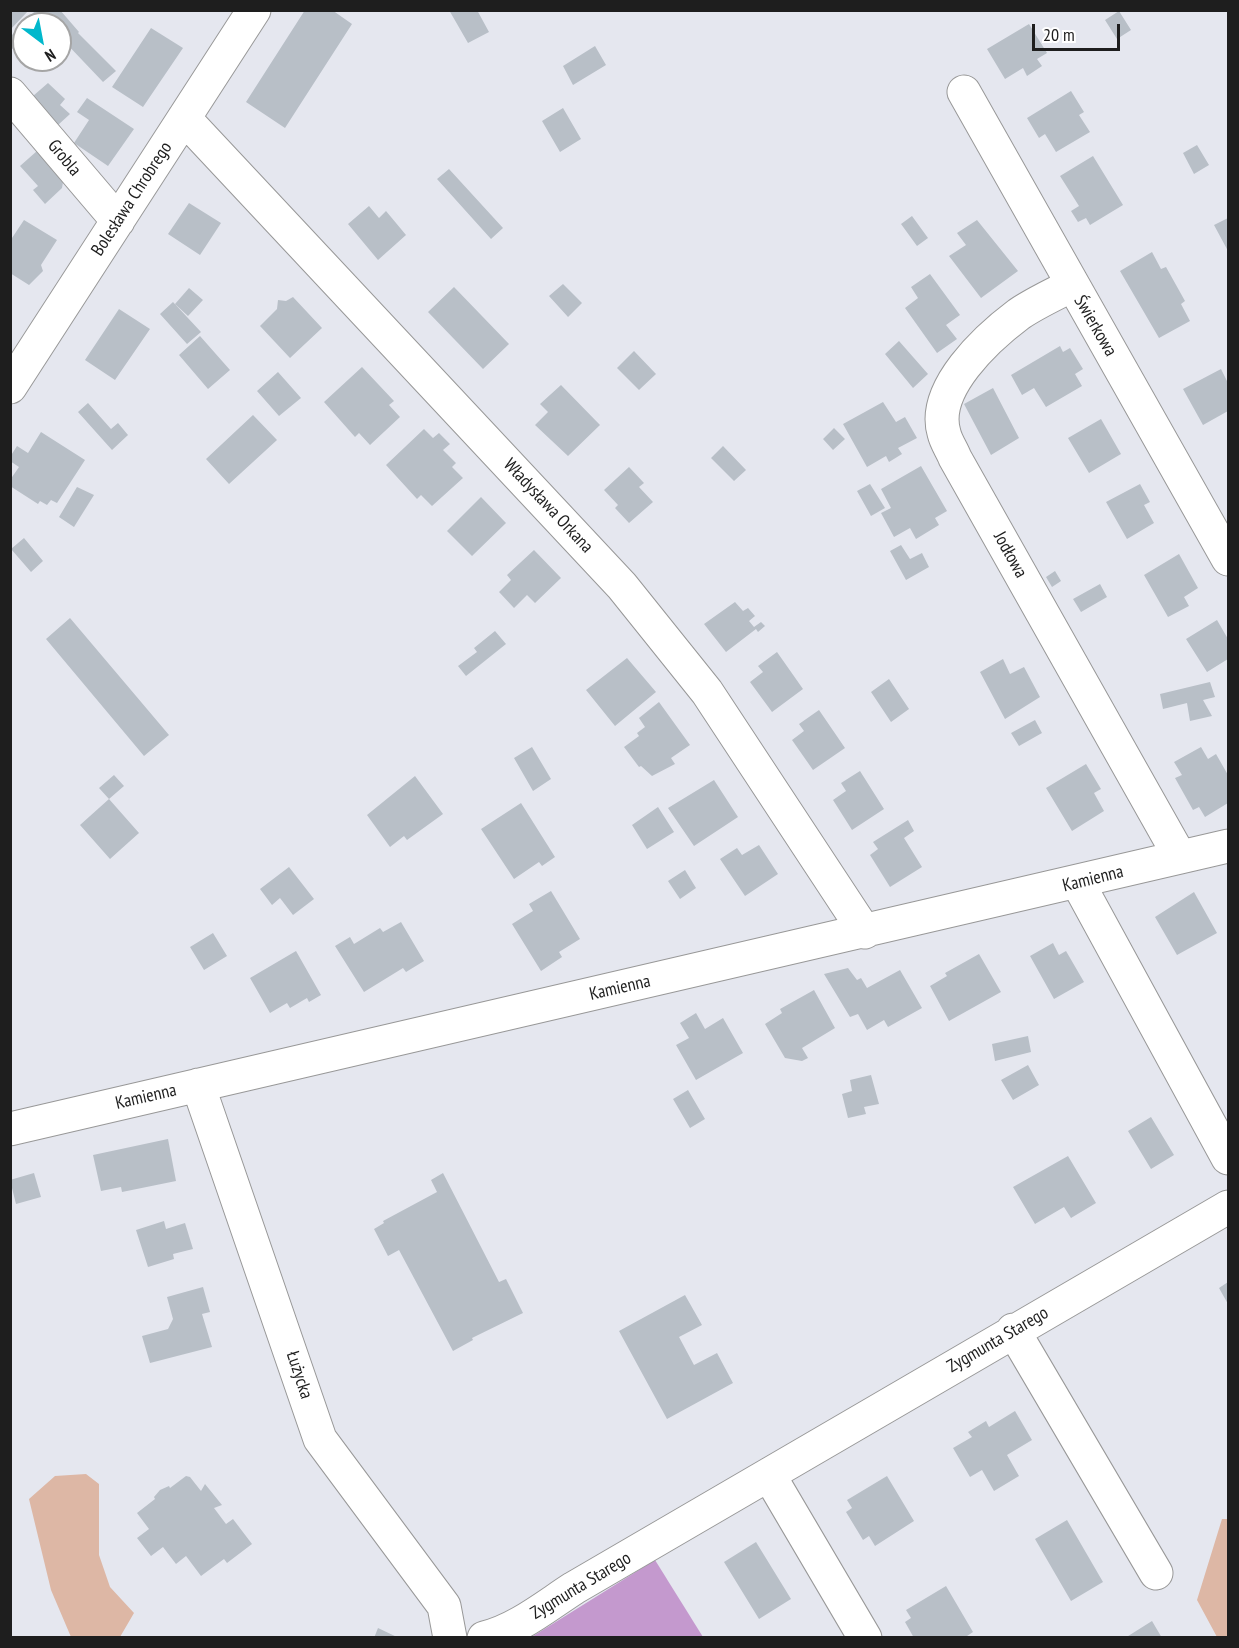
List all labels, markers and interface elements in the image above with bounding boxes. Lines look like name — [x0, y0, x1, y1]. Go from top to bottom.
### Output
north arrow — [12, 12, 72, 72]
scale bar — [1035, 12, 1124, 50]
text: 20 m — [1043, 23, 1075, 46]
text: N — [42, 45, 59, 66]
street label: Grobla — [43, 135, 85, 181]
street label: Bolesława Chrobrego — [87, 138, 177, 260]
street label: Świerkowa — [1069, 292, 1121, 360]
street label: Władysława Orkana — [499, 454, 597, 558]
street label: Jodłowa — [989, 528, 1031, 582]
street label: Kamienna — [1060, 861, 1126, 897]
street label: Kamienna — [587, 971, 653, 1005]
street label: Kamienna — [113, 1080, 179, 1114]
street label: Zygmunta Starego — [944, 1302, 1052, 1378]
street label: Łużycka — [281, 1348, 317, 1402]
street label: Zygmunta Starego — [527, 1548, 635, 1624]

